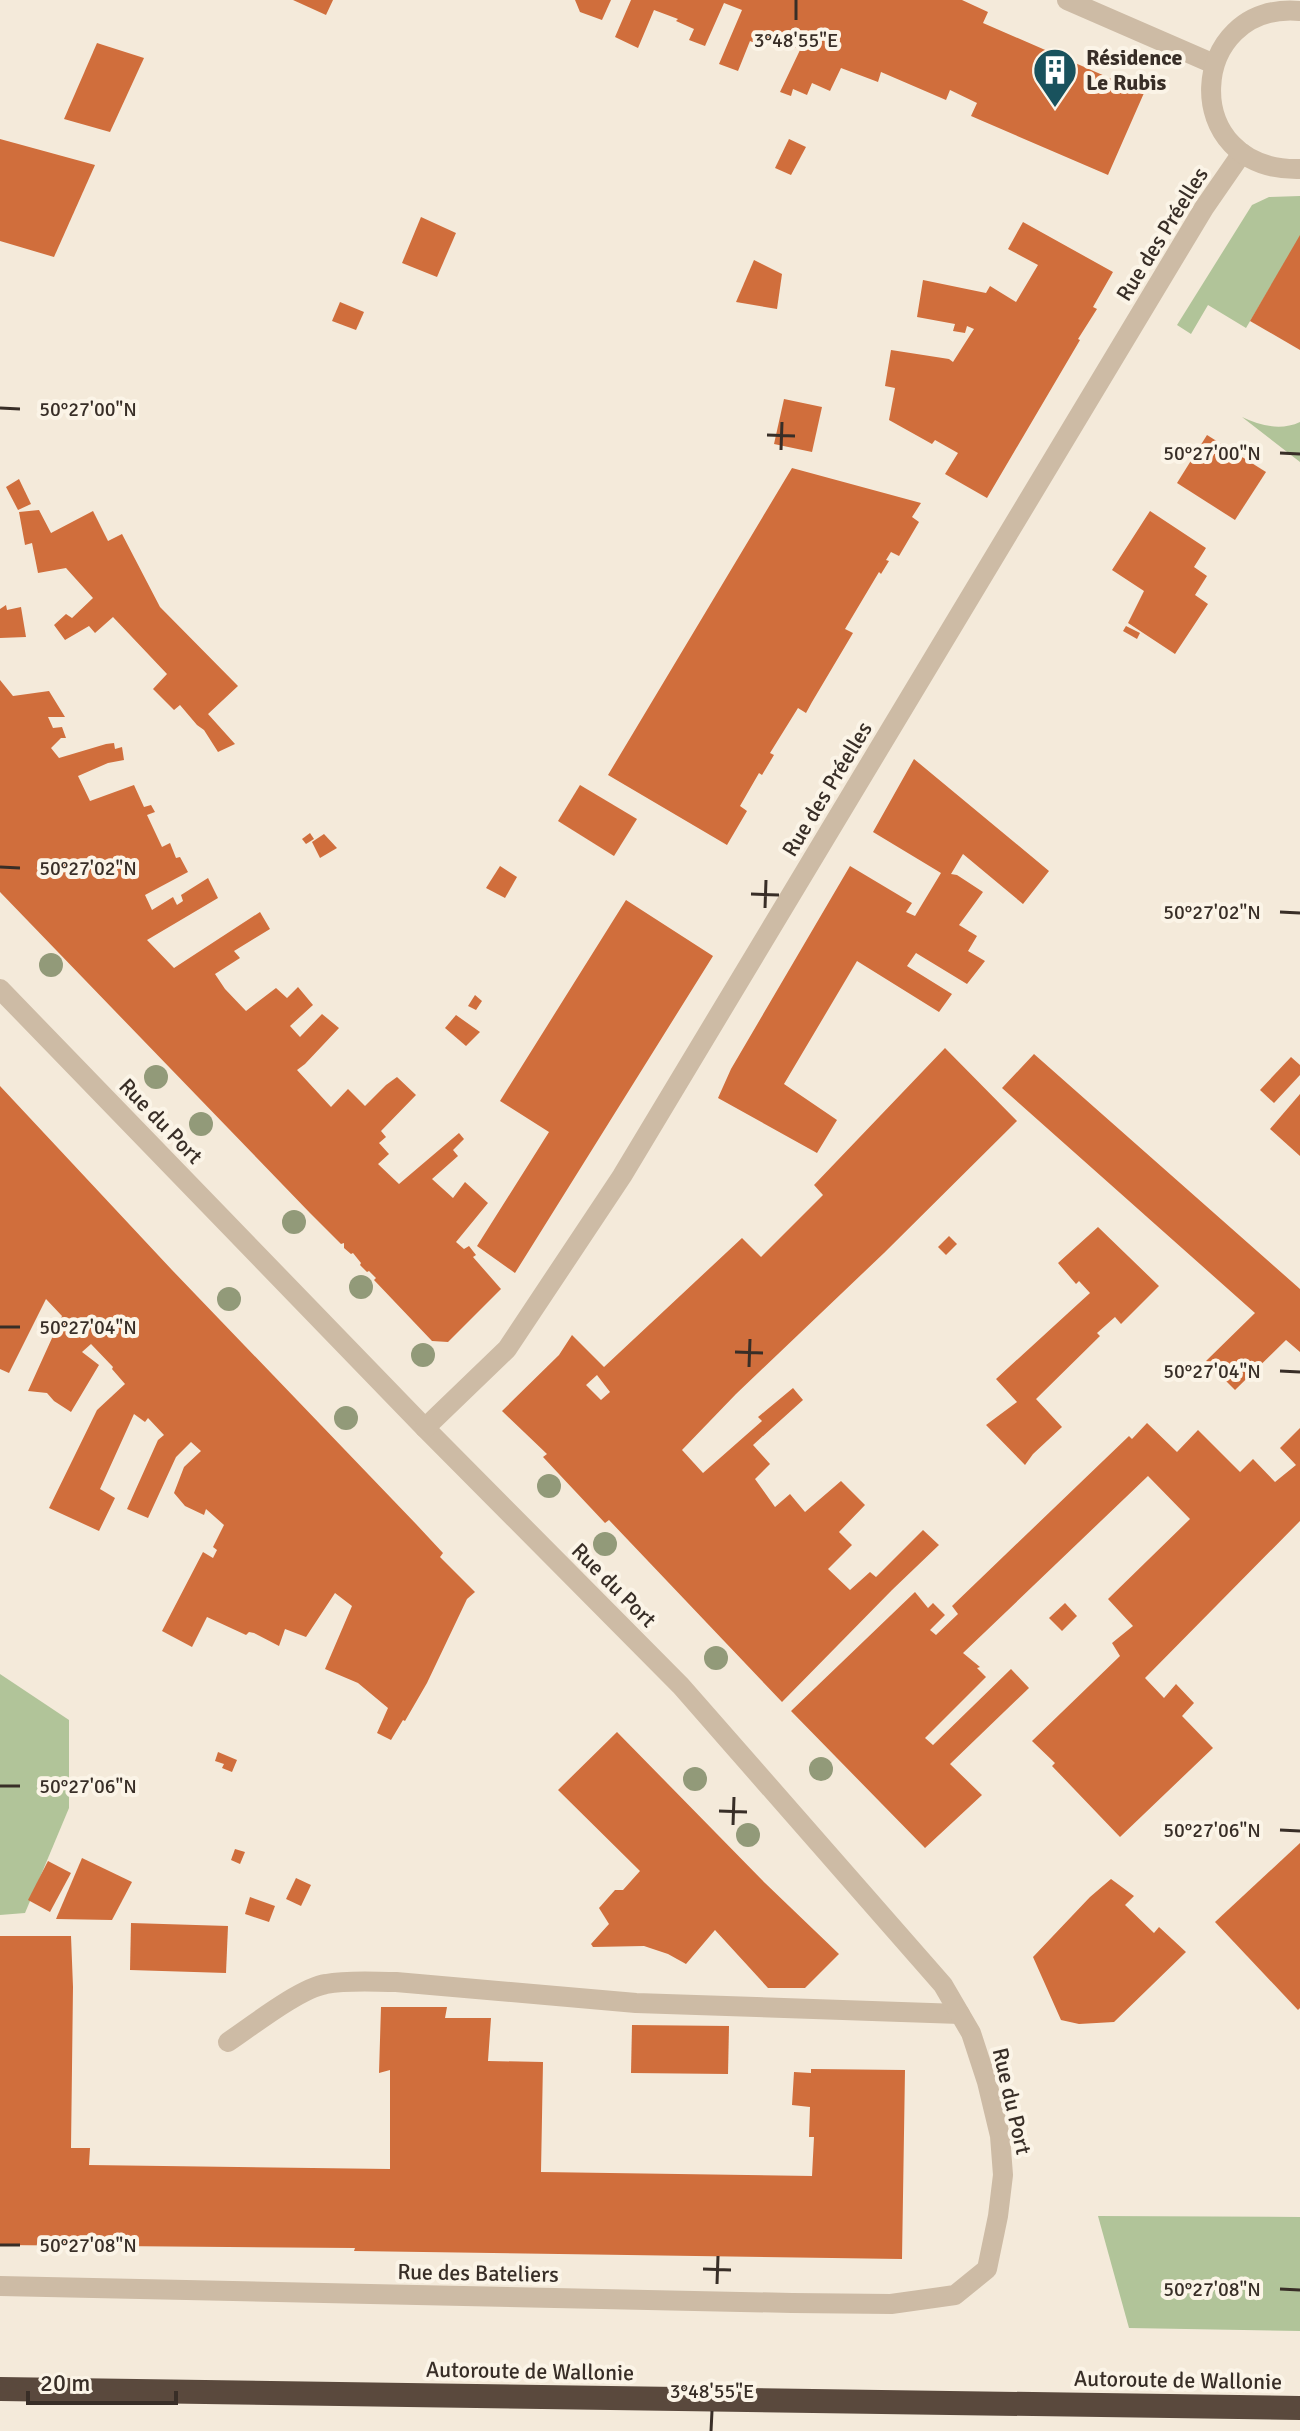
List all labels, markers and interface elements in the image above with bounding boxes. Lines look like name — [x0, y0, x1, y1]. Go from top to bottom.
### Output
text: 3°48'55"E — [754, 28, 838, 53]
place label: Résidence Le Rubis — [1086, 44, 1183, 96]
building icon: Résidence Le Rubis — [1031, 46, 1079, 109]
street label: Rue des Préelles — [1110, 162, 1214, 306]
text: 50°27'00"N — [39, 397, 137, 422]
text: 50°27'00"N — [1163, 441, 1261, 466]
street label: Rue des Préelles — [776, 717, 878, 861]
text: 50°27'02"N — [39, 856, 137, 881]
text: 50°27'02"N — [1163, 900, 1261, 925]
street label: Rue du Port — [114, 1073, 209, 1170]
text: 50°27'04"N — [39, 1315, 137, 1340]
text: 50°27'04"N — [1163, 1359, 1261, 1384]
street label: Rue du Port — [566, 1537, 662, 1633]
text: 50°27'06"N — [39, 1774, 137, 1799]
text: 50°27'06"N — [1163, 1818, 1261, 1843]
street label: Rue du Port — [987, 2045, 1037, 2157]
text: 50°27'08"N — [39, 2233, 137, 2258]
street label: Rue des Bateliers — [397, 2258, 559, 2288]
text: 50°27'08"N — [1163, 2277, 1261, 2302]
scale bar — [28, 2355, 176, 2405]
street label: Autoroute de Wallonie — [426, 2356, 634, 2386]
street label: Autoroute de Wallonie — [1074, 2365, 1282, 2395]
text: 20 m — [40, 2368, 90, 2398]
text: 3°48'55"E — [670, 2379, 754, 2404]

